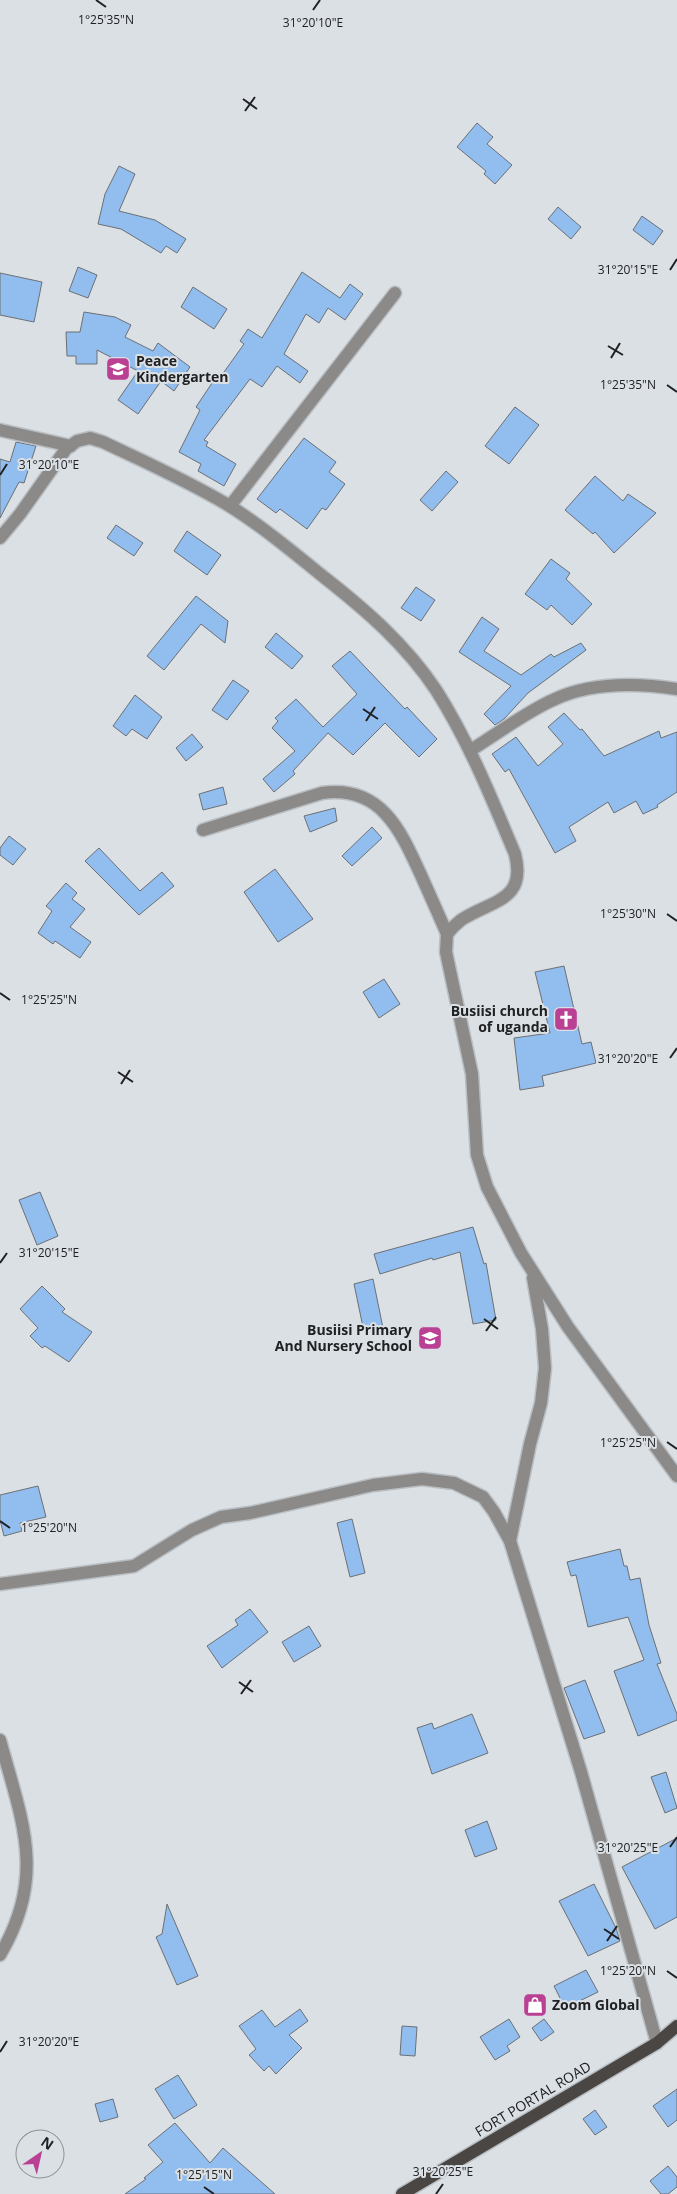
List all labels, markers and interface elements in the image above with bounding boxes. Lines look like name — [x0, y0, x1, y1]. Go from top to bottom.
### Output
text: 1°25'35"N — [78, 11, 134, 28]
text: 31°20'10"E — [283, 14, 343, 31]
text: 31°20'15"E — [598, 261, 658, 278]
place label: Peace Kindergarten — [136, 351, 229, 386]
school or university icon: Peace Kindergarten — [105, 356, 131, 382]
text: 1°25'35"N — [600, 376, 656, 393]
text: 31°20'10"E — [19, 456, 79, 473]
text: 1°25'30"N — [600, 905, 656, 922]
text: 1°25'25"N — [21, 991, 77, 1008]
place label: Busiisi church of uganda — [451, 1001, 548, 1036]
church icon: Busiisi church of uganda — [553, 1006, 579, 1032]
text: 31°20'20"E — [598, 1050, 658, 1067]
text: 31°20'15"E — [19, 1244, 79, 1261]
place label: Busiisi Primary And Nursery School — [275, 1320, 412, 1355]
school or university icon: Busiisi Primary And Nursery School — [417, 1325, 443, 1351]
text: 1°25'25"N — [600, 1434, 656, 1451]
text: 1°25'20"N — [21, 1519, 77, 1536]
text: 31°20'25"E — [598, 1839, 658, 1856]
text: 1°25'20"N — [600, 1962, 656, 1979]
shop icon: Zoom Global — [522, 1992, 548, 2018]
place label: Zoom Global — [552, 1995, 640, 2014]
text: 31°20'20"E — [19, 2033, 79, 2050]
street label: FORT PORTAL ROAD — [471, 2056, 594, 2141]
north arrow — [15, 2129, 65, 2179]
text: N — [38, 2132, 58, 2154]
text: 31°20'25"E — [413, 2163, 473, 2180]
text: 1°25'15"N — [176, 2166, 232, 2183]

